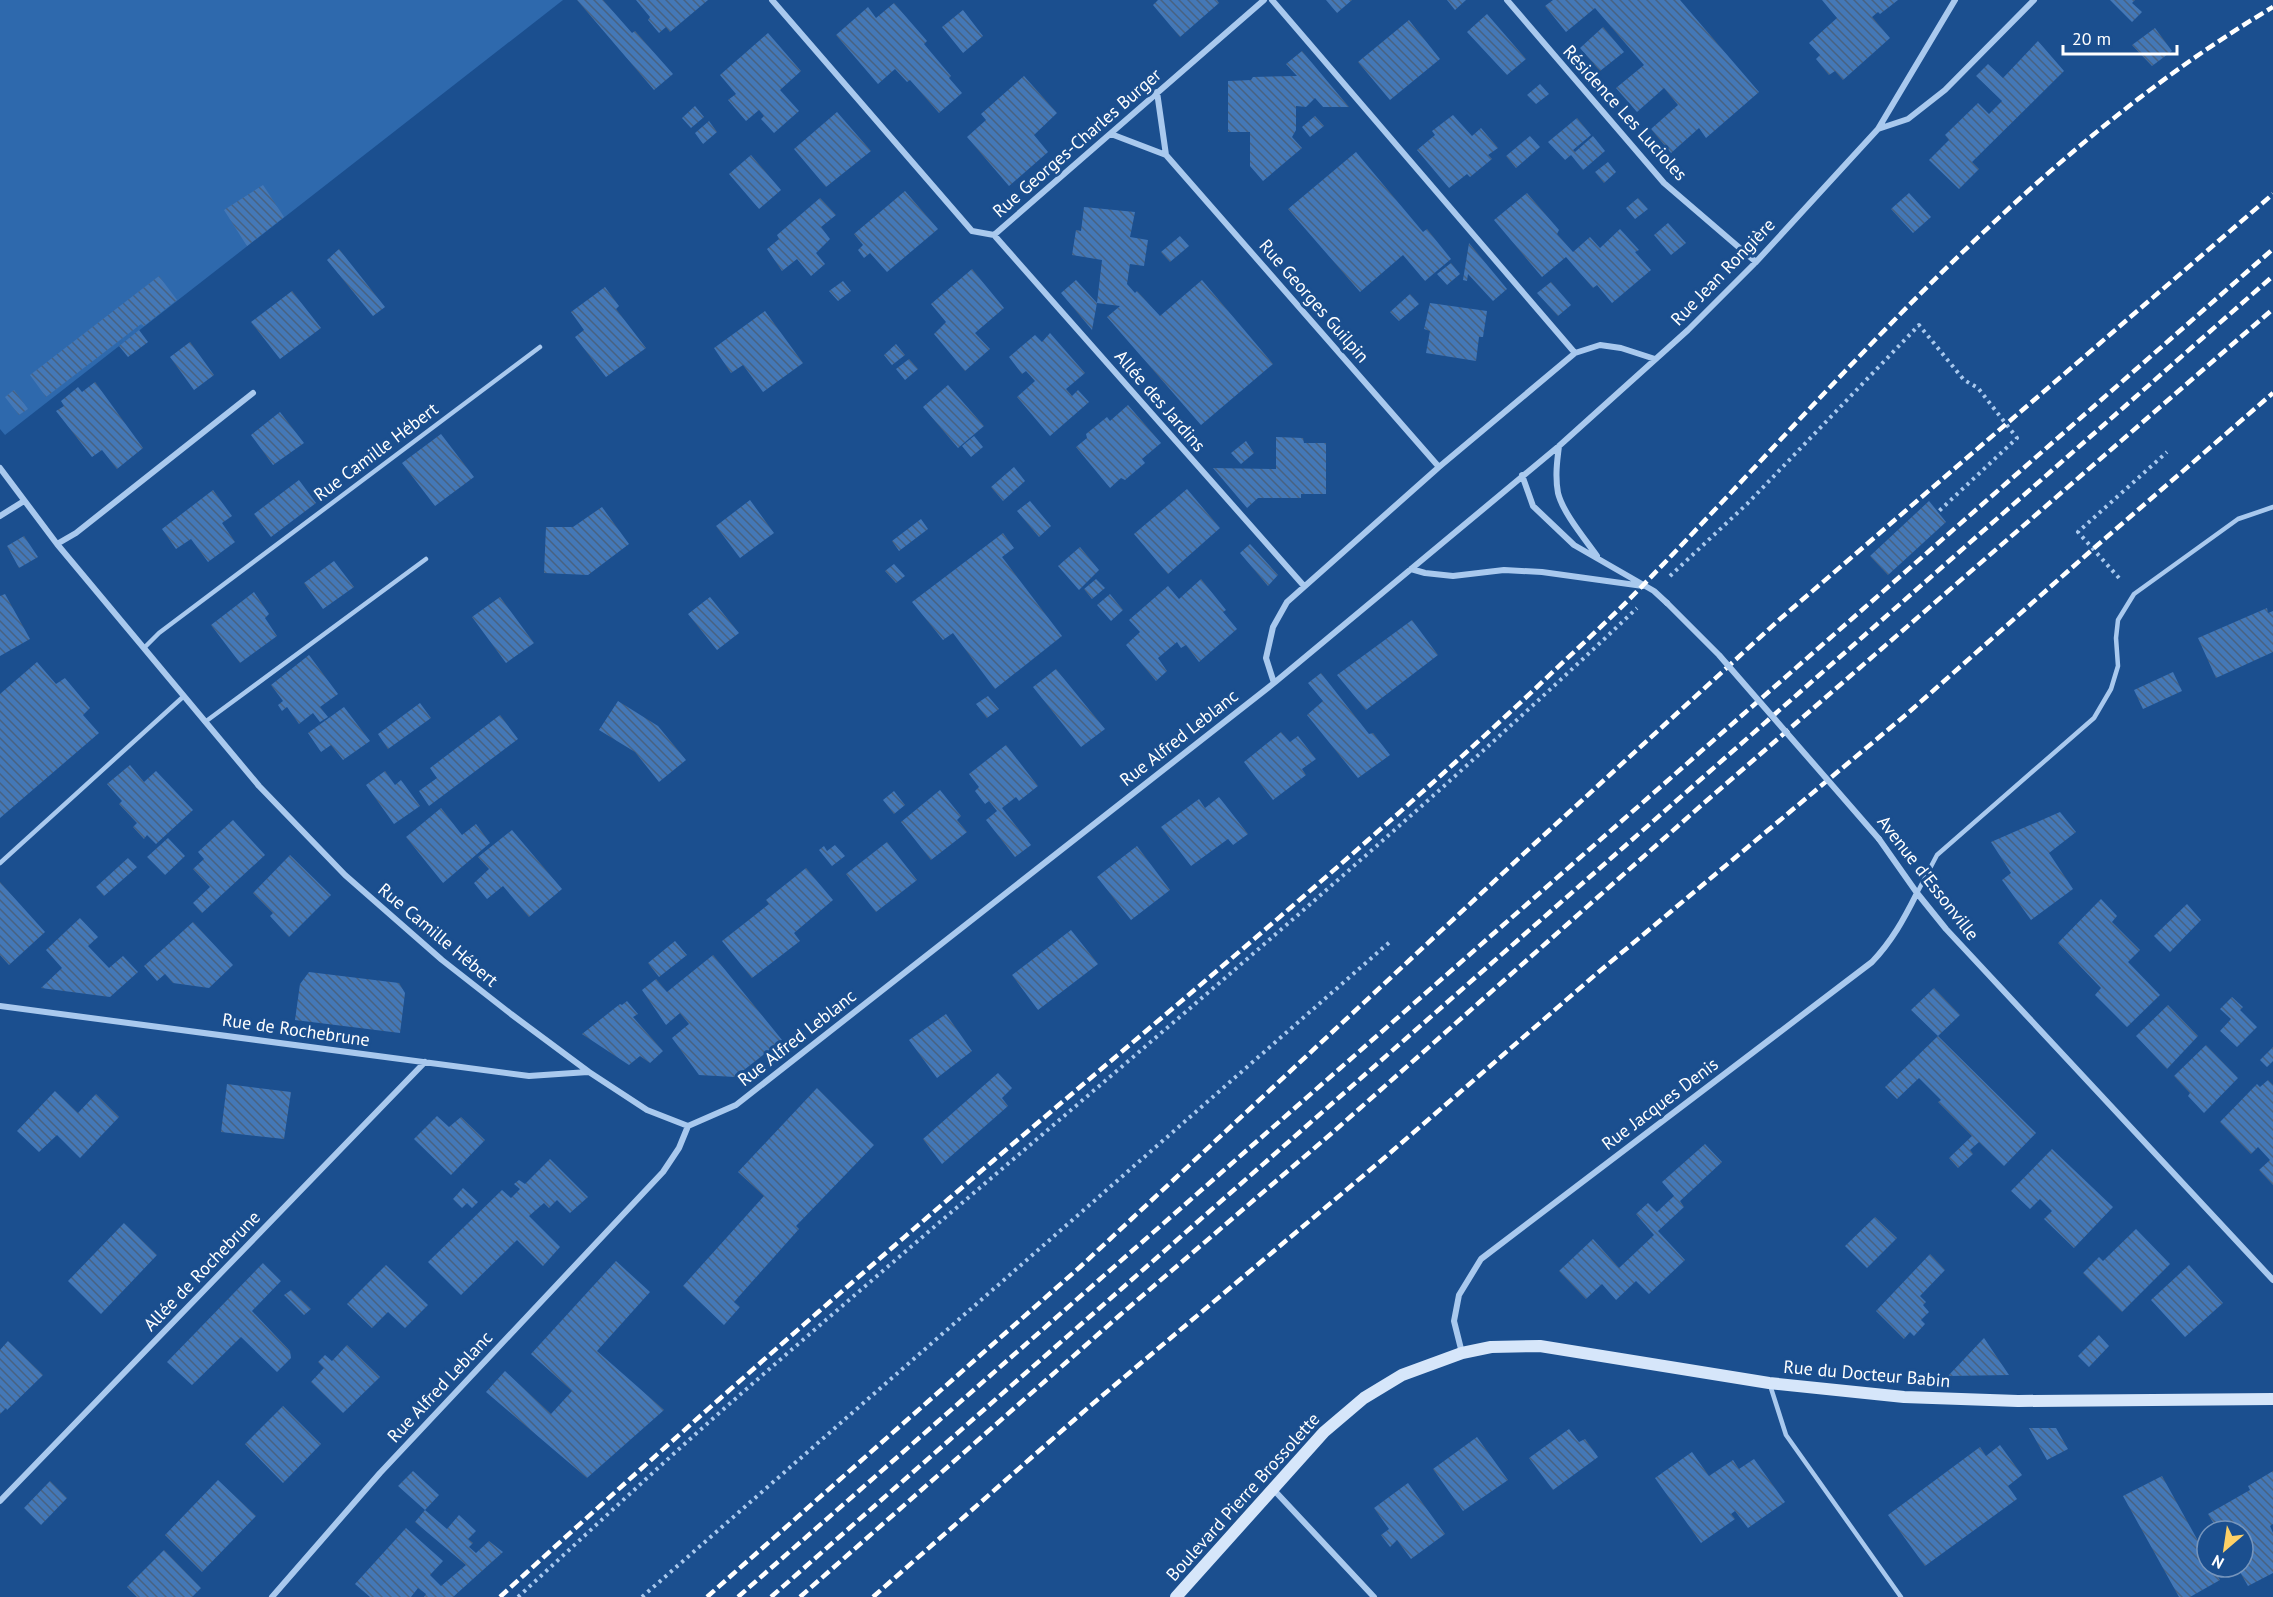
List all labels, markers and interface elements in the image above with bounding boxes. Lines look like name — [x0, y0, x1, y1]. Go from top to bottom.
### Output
scale bar — [2063, 18, 2177, 56]
text: 20 m — [2072, 27, 2111, 50]
street label: Résidence Les Lucioles — [1558, 40, 1692, 185]
street label: Rue Georges-Charles Burger — [988, 63, 1166, 222]
street label: Rue Jean Rongière — [1666, 213, 1780, 330]
street label: Rue Georges Guilpin — [1254, 234, 1374, 367]
street label: Allée des Jardins — [1110, 345, 1211, 456]
street label: Rue Camille Hébert — [309, 397, 442, 506]
street label: Rue Alfred Leblanc — [1115, 684, 1243, 791]
street label: Avenue d'Essonville — [1873, 811, 1984, 945]
street label: Rue Camille Hébert — [374, 878, 503, 992]
street label: Rue Alfred Leblanc — [733, 984, 861, 1091]
street label: Rue de Rochebrune — [221, 1008, 371, 1051]
street label: Rue Jacques Denis — [1597, 1052, 1723, 1155]
street label: Allée de Rochebrune — [138, 1206, 265, 1336]
street label: Rue Alfred Leblanc — [382, 1326, 497, 1447]
street label: Rue du Docteur Babin — [1783, 1355, 1951, 1392]
street label: Boulevard Pierre Brossolette — [1161, 1408, 1324, 1586]
north arrow — [2195, 1519, 2255, 1579]
text: N — [2208, 1551, 2227, 1573]

